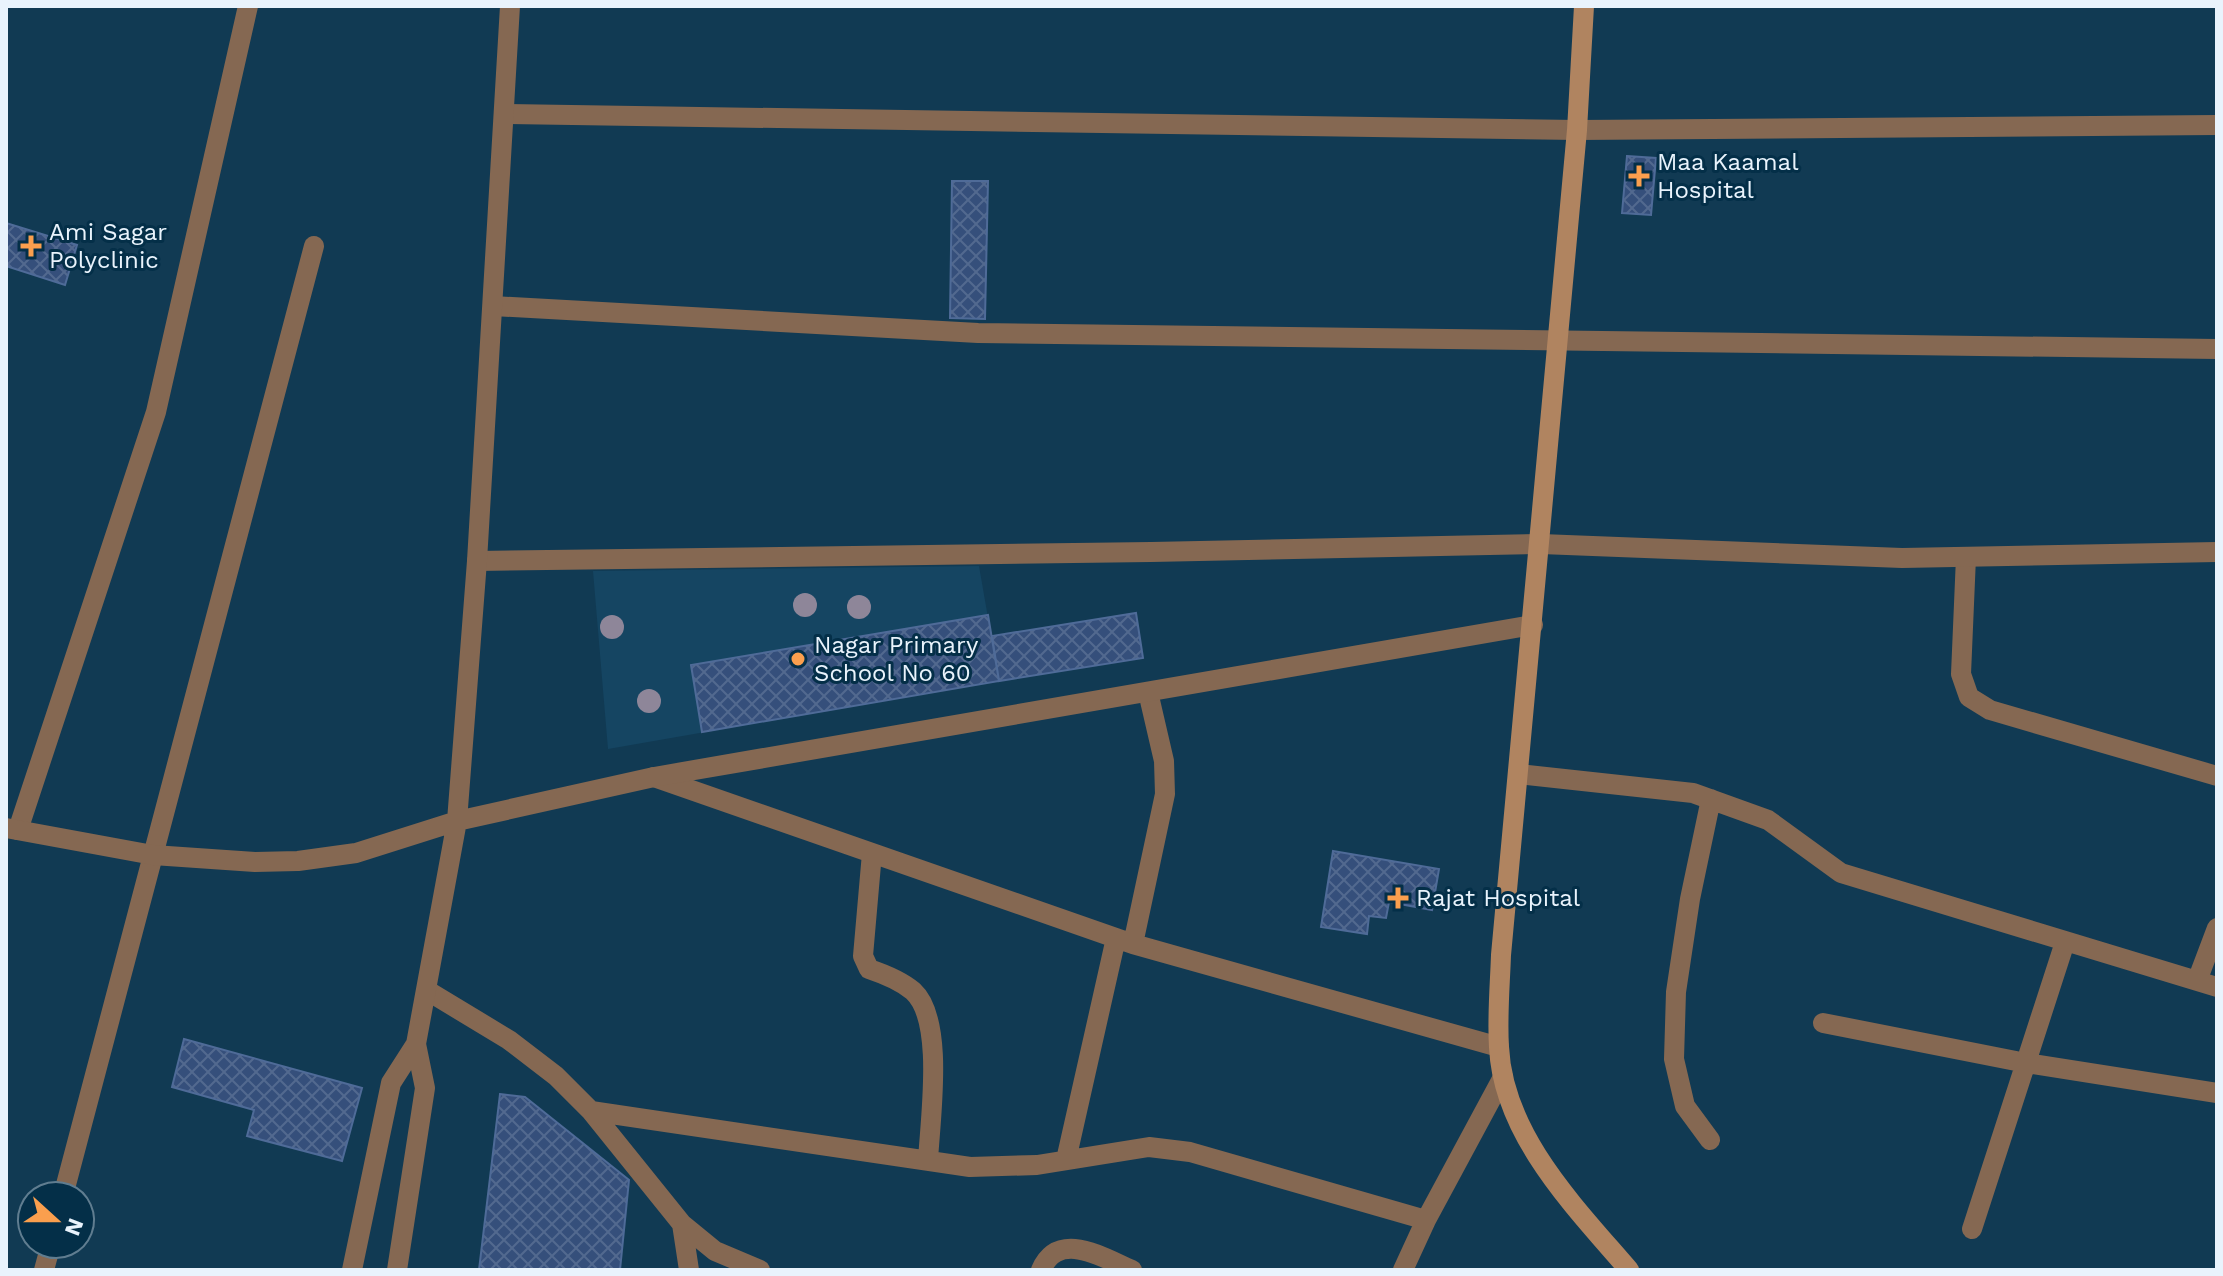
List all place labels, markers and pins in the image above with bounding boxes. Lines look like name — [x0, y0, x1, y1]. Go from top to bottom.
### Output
place label: Maa Kaamal Hospital — [1657, 148, 1799, 204]
marker: Maa Kaamal Hospital — [1628, 165, 1650, 187]
place label: Ami Sagar Polyclinic — [49, 218, 167, 274]
marker: Ami Sagar Polyclinic — [20, 235, 42, 257]
place label: Nagar Primary School No 60 — [814, 631, 979, 687]
marker: Nagar Primary School No 60 — [789, 650, 807, 668]
place label: Rajat Hospital — [1416, 884, 1581, 912]
marker: Rajat Hospital — [1387, 887, 1409, 909]

